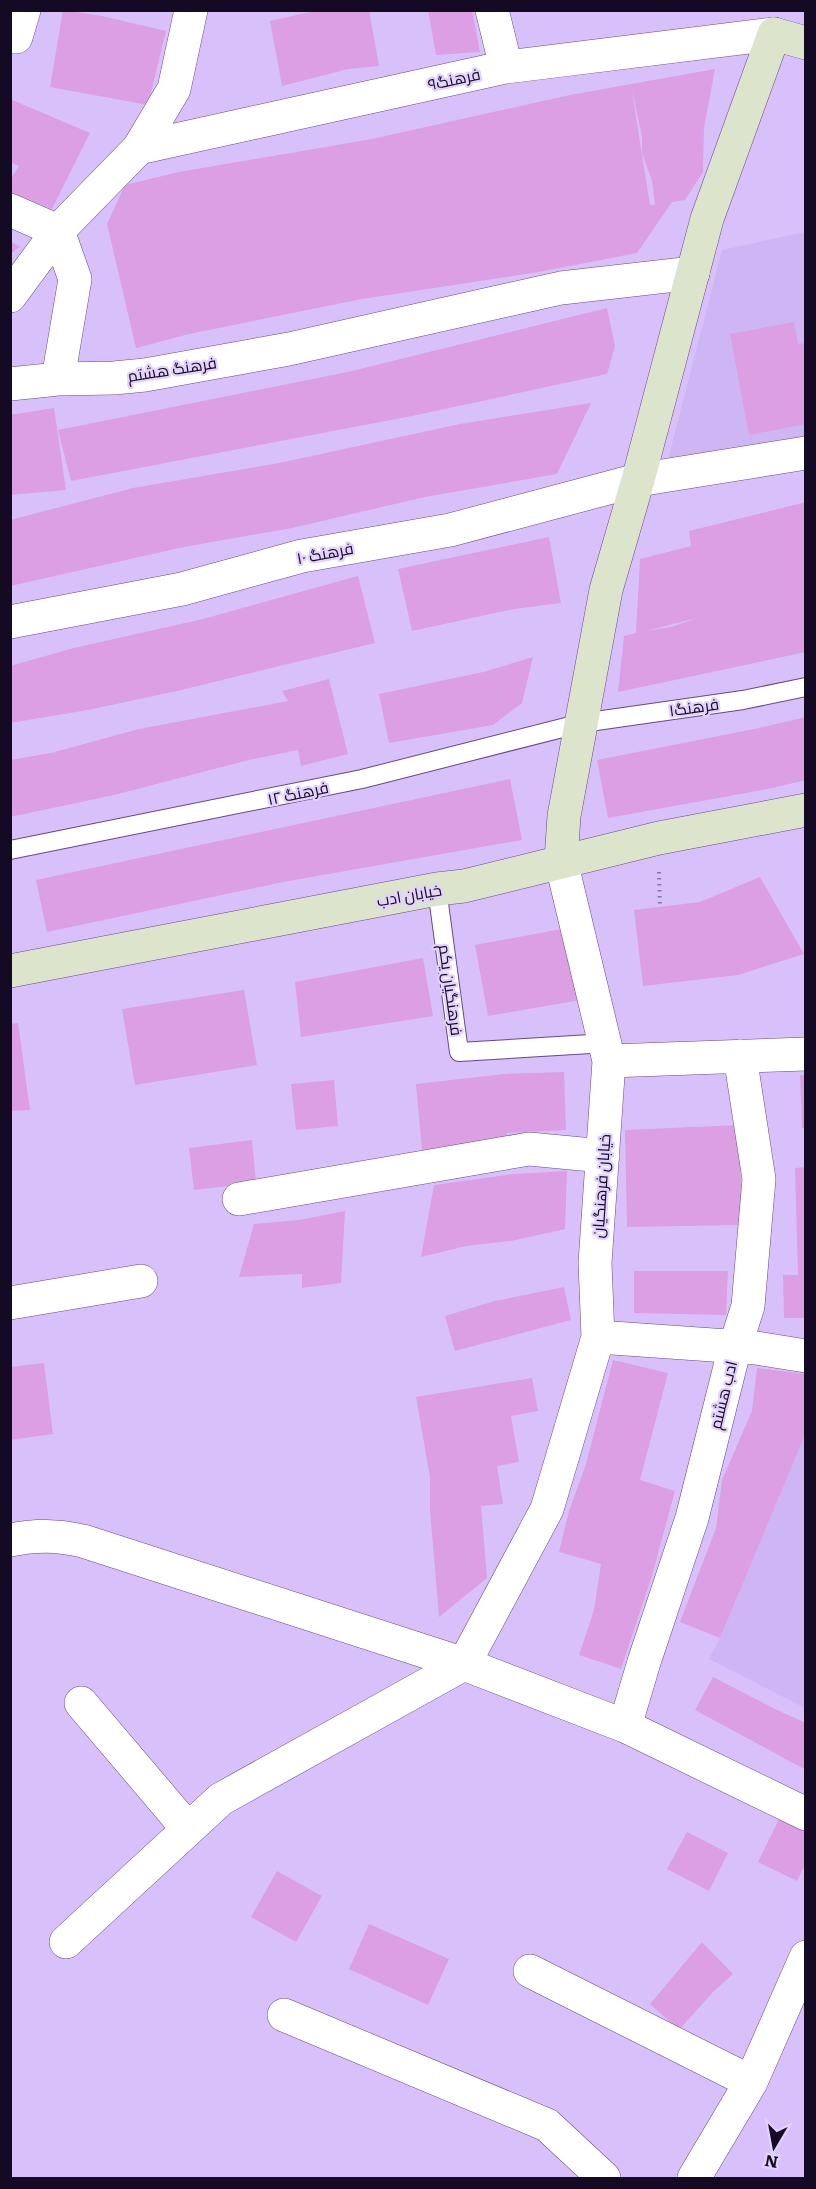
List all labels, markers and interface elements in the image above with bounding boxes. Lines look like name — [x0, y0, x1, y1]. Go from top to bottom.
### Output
street label: فرهنگ۹ — [425, 61, 482, 95]
street label: فرهنگ هشتم — [126, 349, 218, 388]
street label: فرهنگ ۱۰ — [294, 535, 355, 569]
street label: فرهنگ۱ — [667, 691, 720, 721]
street label: فرهنگ ۱۲ — [265, 774, 330, 810]
street label: خیابان ادب — [374, 876, 443, 912]
street label: فرهنگیان یکم — [433, 943, 470, 1037]
street label: خیابان فرهنگیان — [584, 1133, 616, 1239]
street label: ادب هشتم — [702, 1358, 743, 1432]
north arrow — [744, 2117, 804, 2177]
text: N — [763, 2150, 780, 2176]

